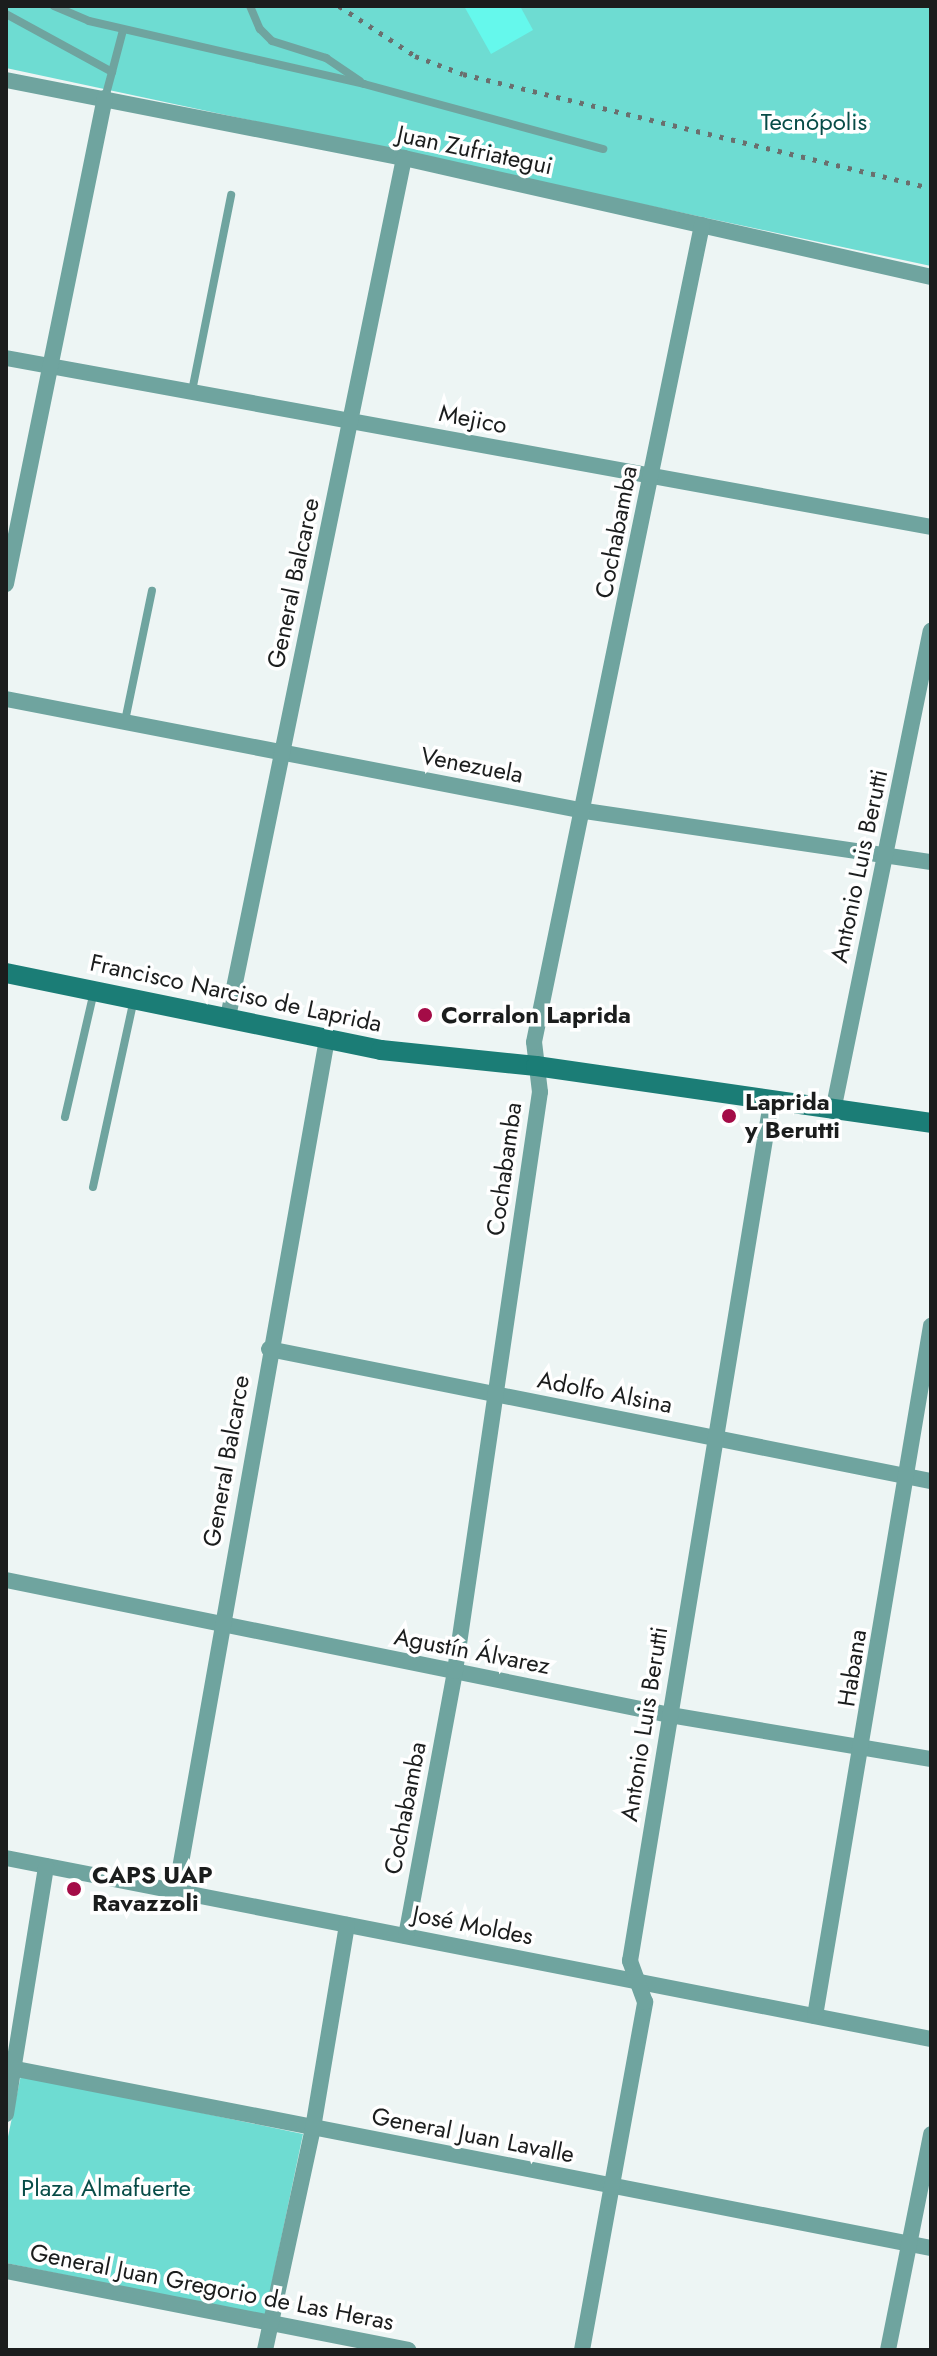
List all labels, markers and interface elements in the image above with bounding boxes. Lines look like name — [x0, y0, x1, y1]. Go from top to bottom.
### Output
park label: Tecnópolis — [761, 108, 867, 136]
street label: Juan Zufriategui — [395, 119, 555, 181]
street label: Mejico — [437, 398, 509, 440]
street label: Cochabamba — [589, 463, 643, 601]
street label: General Balcarce — [261, 495, 325, 671]
street label: Venezuela — [418, 741, 526, 789]
street label: Antonio Luis Berutti — [824, 767, 894, 965]
street label: Francisco Narciso de Laprida — [87, 948, 385, 1038]
place label: Corralon Laprida — [441, 1001, 631, 1029]
marker: Corralon Laprida — [416, 1006, 434, 1024]
place label: Laprida y Berutti — [745, 1088, 840, 1144]
street label: Cochabamba — [480, 1100, 528, 1238]
marker: Laprida y Berutti — [720, 1107, 738, 1125]
street label: Adolfo Alsina — [535, 1365, 675, 1419]
street label: General Balcarce — [197, 1373, 255, 1549]
street label: Agustín Álvarez — [392, 1622, 552, 1680]
street label: Antonio Luis Berutti — [614, 1625, 674, 1823]
street label: Habana — [832, 1627, 872, 1709]
street label: Cochabamba — [378, 1739, 432, 1877]
place label: CAPS UAP Ravazzoli — [92, 1861, 213, 1917]
marker: CAPS UAP Ravazzoli — [63, 1878, 85, 1900]
street label: José Moldes — [410, 1899, 536, 1951]
street label: General Juan Lavalle — [369, 2101, 577, 2169]
park label: Plaza Almafuerte — [21, 2174, 191, 2202]
street label: General Juan Gregorio de Las Heras — [28, 2238, 396, 2336]

